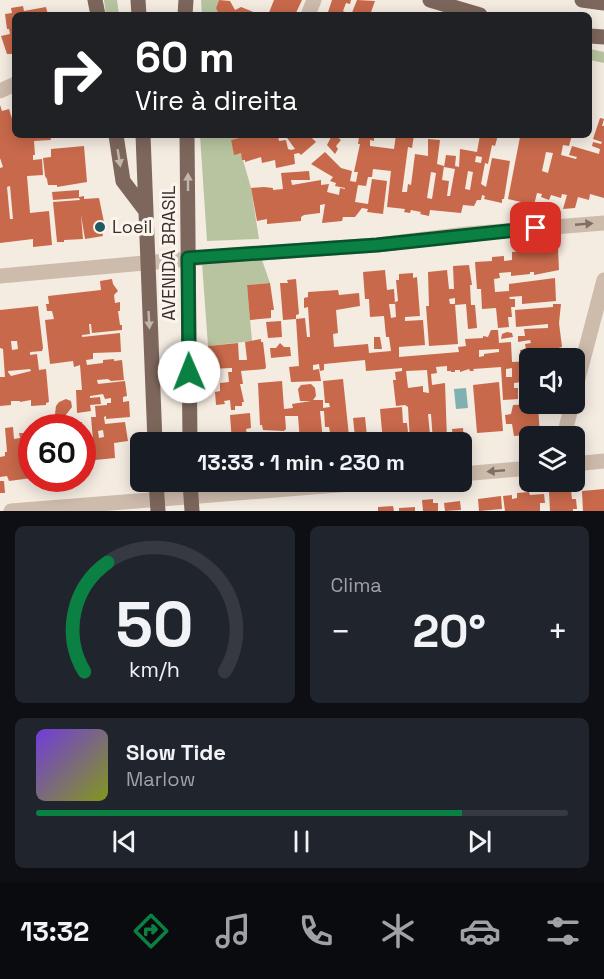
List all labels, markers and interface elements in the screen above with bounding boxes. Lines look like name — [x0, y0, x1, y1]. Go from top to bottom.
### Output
text: 60 m — [135, 31, 235, 84]
icon: right — [36, 36, 114, 114]
text: Vire à direita — [135, 83, 298, 118]
one-way arrow — [115, 148, 124, 167]
one-way arrow — [183, 173, 192, 192]
street label: AVENIDA BRASIL — [157, 185, 180, 321]
pin — [510, 202, 561, 253]
icon: arrive — [519, 211, 552, 244]
place label: Loeil — [112, 215, 152, 238]
one-way arrow — [575, 219, 594, 229]
marker: Loeil — [93, 220, 107, 234]
one-way arrow — [145, 311, 154, 330]
position arrow — [157, 340, 221, 404]
map controls — [519, 348, 585, 492]
button: sound — [519, 348, 585, 414]
speed limit sign: 60 — [18, 414, 96, 492]
button: layers — [519, 426, 585, 492]
text: 13:33 · 1 min · 230 m — [197, 448, 405, 476]
one-way arrow — [486, 466, 505, 476]
text: Clima — [331, 572, 382, 598]
text: 50 — [116, 585, 194, 664]
text: 20° — [412, 603, 486, 660]
text: − — [331, 611, 351, 653]
text: + — [548, 611, 568, 653]
text: km/h — [129, 656, 180, 683]
text: Slow Tide — [126, 738, 226, 766]
text: Marlow — [126, 766, 195, 792]
icon: previous — [108, 825, 141, 858]
icon: pause — [285, 825, 318, 858]
icon: next — [463, 825, 496, 858]
icon: directions — [130, 910, 172, 952]
icon: music — [212, 910, 254, 952]
icon: phone — [295, 910, 337, 952]
icon: climate — [377, 910, 419, 952]
icon: car — [459, 910, 501, 952]
icon: filters — [542, 910, 584, 952]
text: 13:32 — [20, 914, 89, 949]

